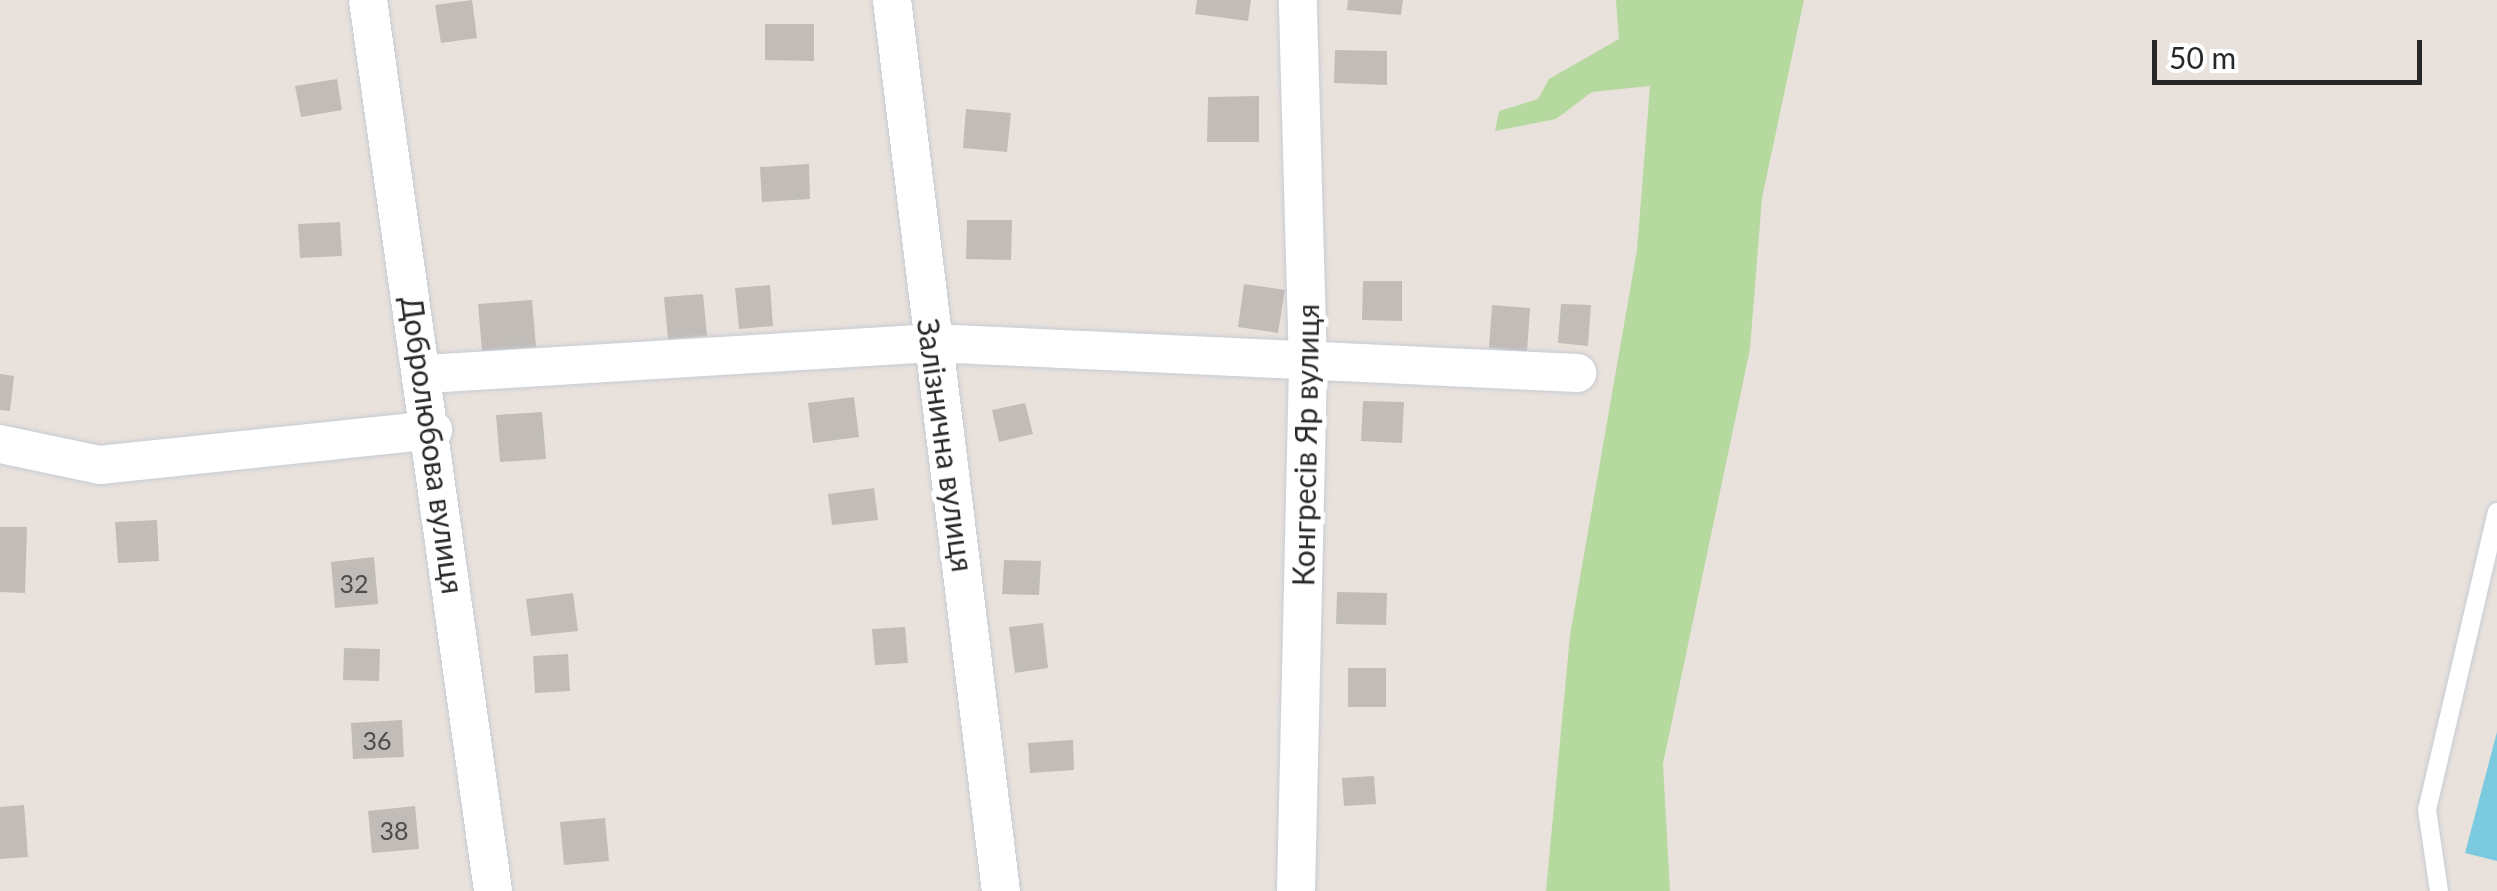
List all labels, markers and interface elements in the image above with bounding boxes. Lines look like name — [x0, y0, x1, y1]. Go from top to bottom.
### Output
scale bar — [2157, 20, 2427, 82]
text: 50 m — [2169, 39, 2236, 75]
street label: Добролюбова вулиця — [394, 294, 472, 596]
street label: Конгресів Яр вулиця — [1285, 303, 1325, 587]
street label: Залізнична вулиця — [910, 316, 982, 574]
house number: 32 — [340, 568, 368, 598]
house number: 36 — [363, 725, 391, 755]
house number: 38 — [380, 815, 408, 845]

